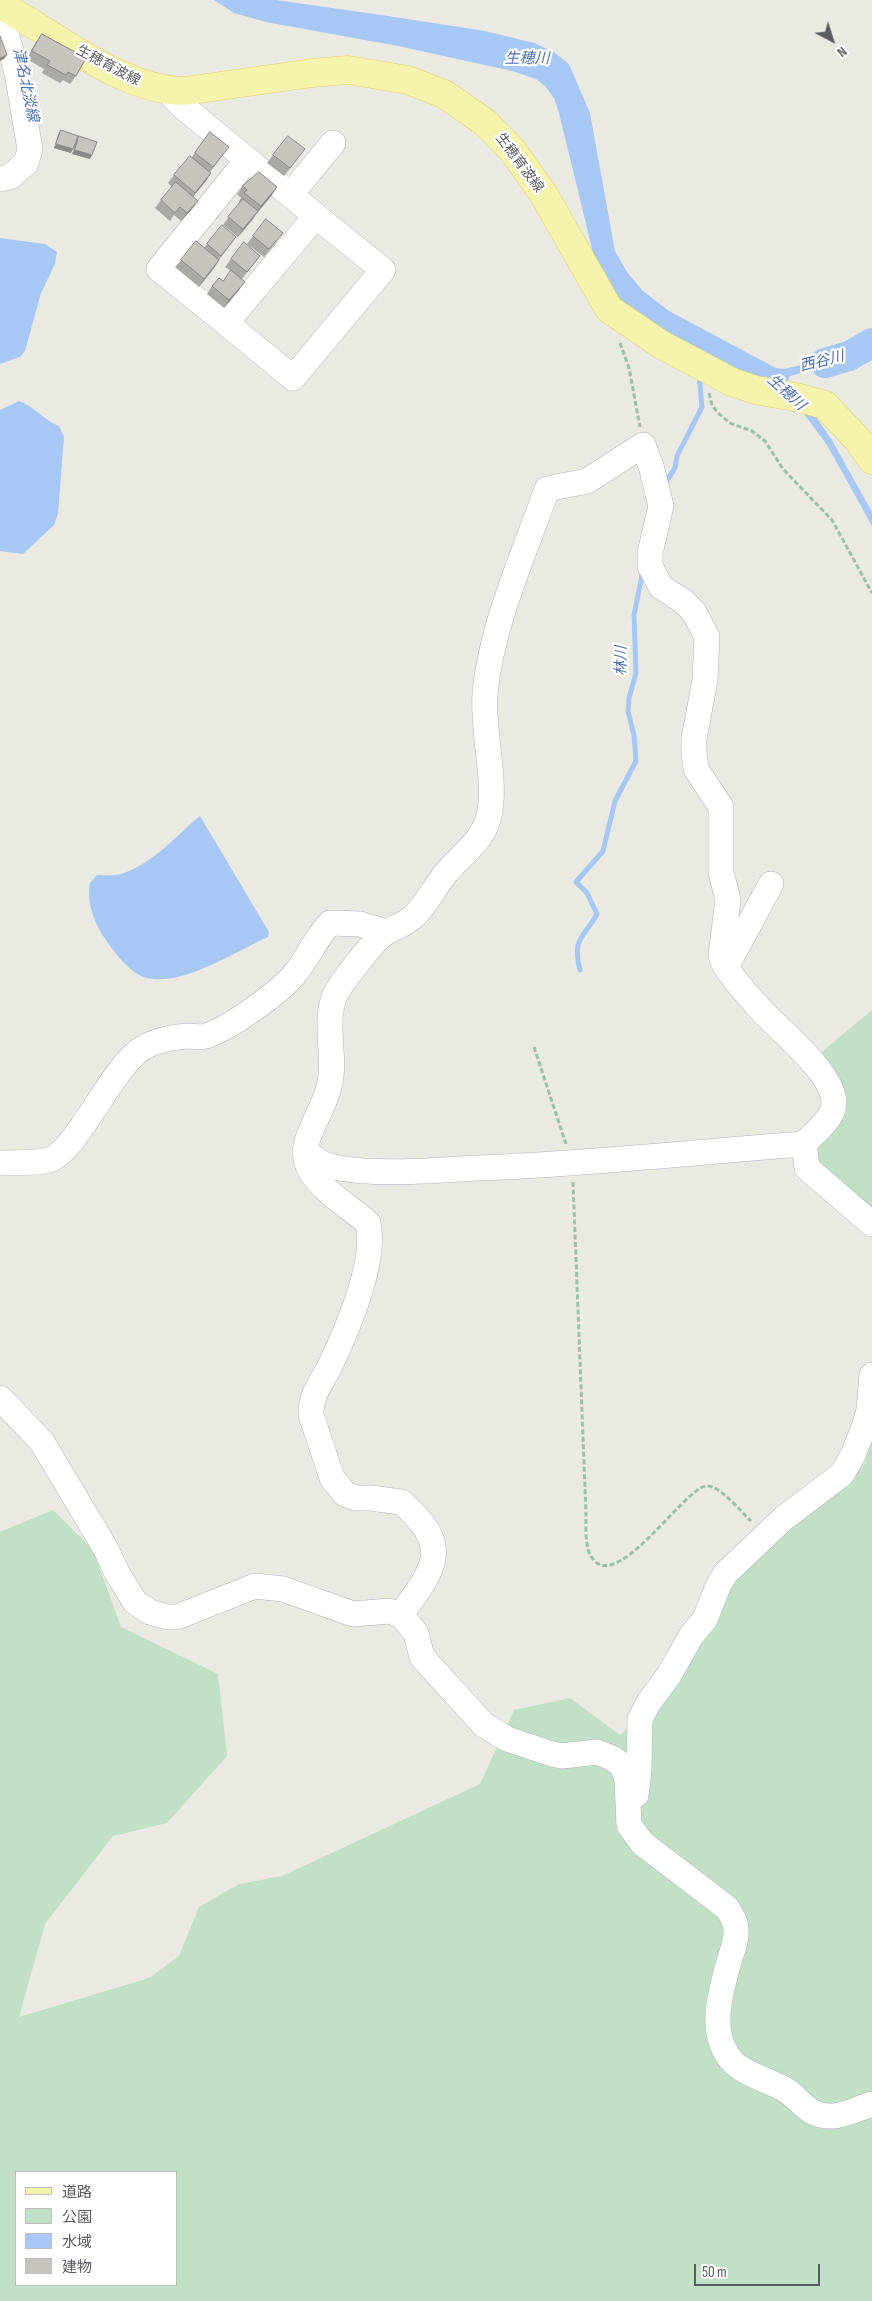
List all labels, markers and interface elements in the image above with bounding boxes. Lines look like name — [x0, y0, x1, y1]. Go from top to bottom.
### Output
north arrow — [807, 15, 857, 65]
street label: 生穂育波線 — [73, 42, 143, 90]
text: N — [834, 43, 850, 61]
water label: 津名北淡線 — [8, 46, 42, 124]
water label: 生穂川 — [505, 50, 549, 68]
street label: 生穂育波線 — [491, 130, 547, 196]
water label: 西谷川 — [798, 348, 846, 376]
water label: 生穂川 — [763, 371, 809, 415]
water label: 林川 — [613, 646, 631, 676]
legend — [15, 2171, 178, 2286]
text: 道路 — [62, 2183, 92, 2202]
text: 公園 — [62, 2208, 92, 2227]
text: 水域 — [62, 2233, 92, 2252]
scale bar — [697, 2254, 823, 2286]
text: 建物 — [62, 2258, 92, 2277]
text: 50 m — [702, 2263, 727, 2282]

